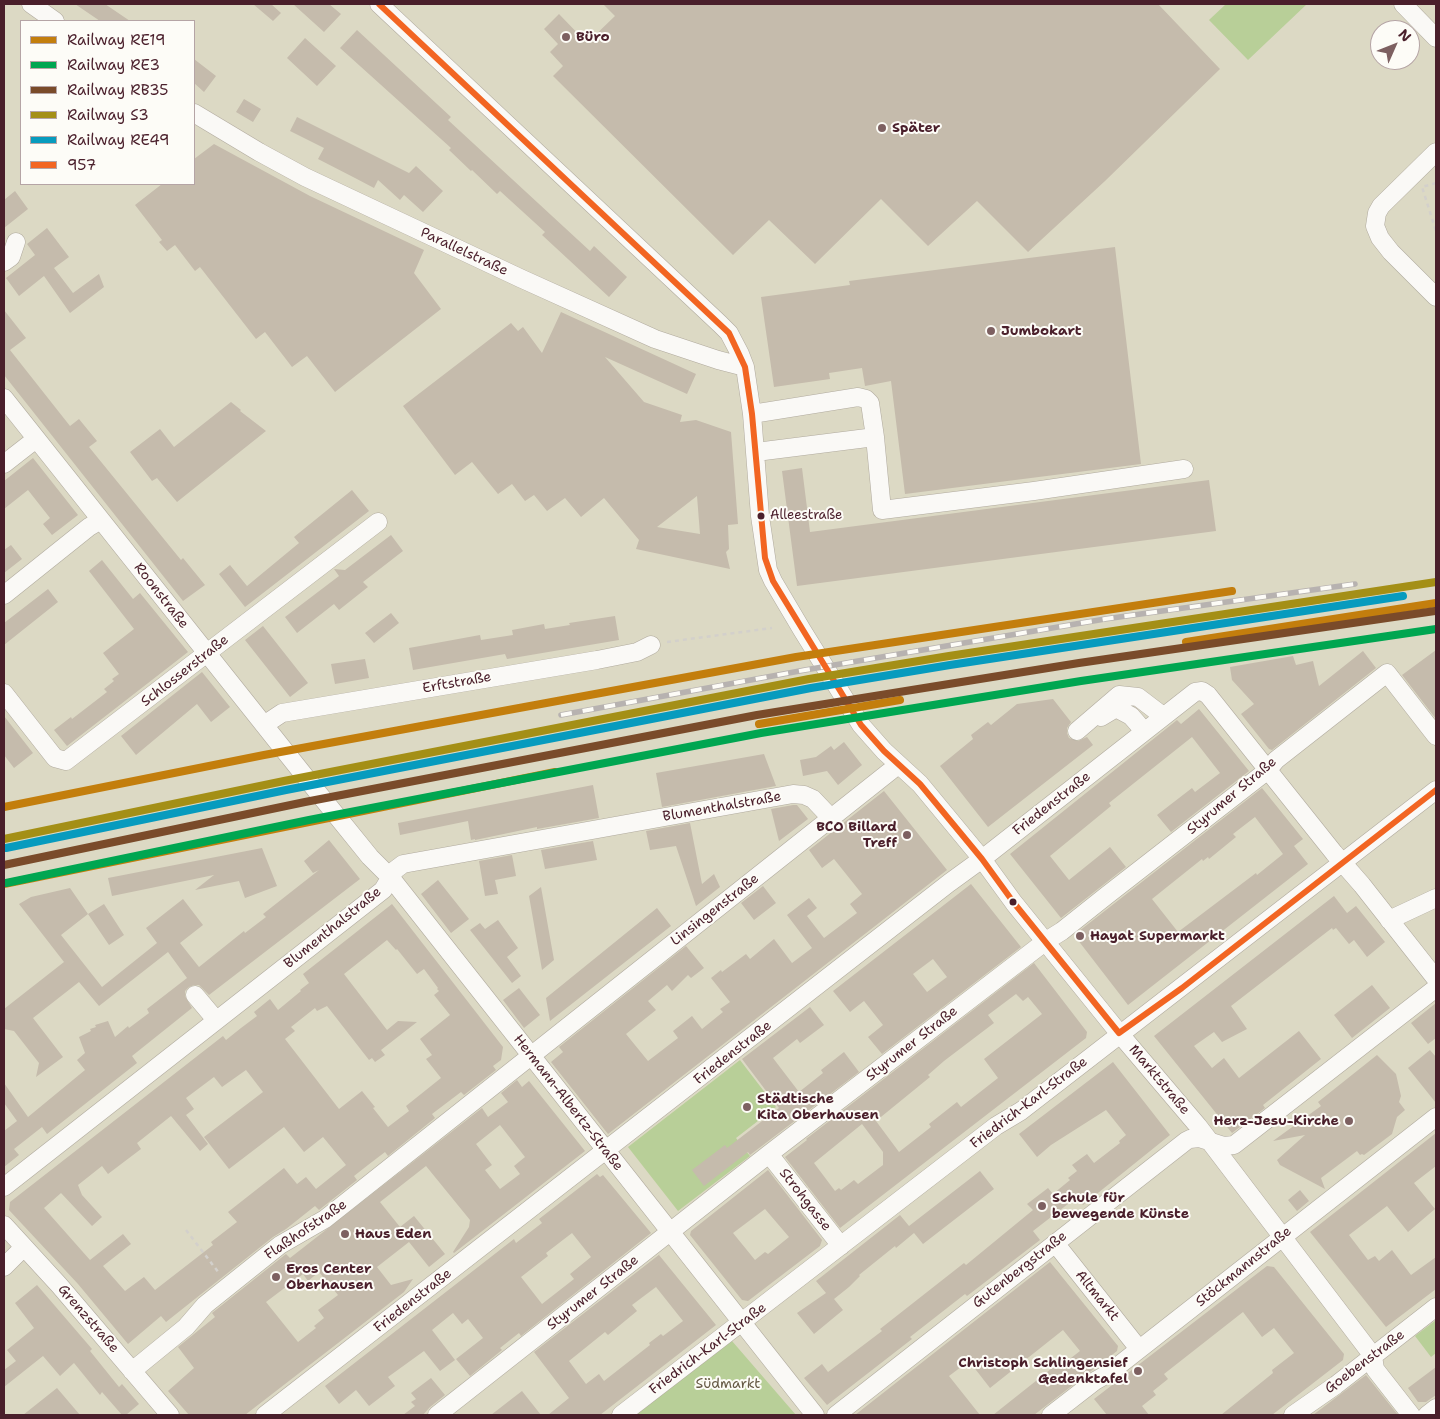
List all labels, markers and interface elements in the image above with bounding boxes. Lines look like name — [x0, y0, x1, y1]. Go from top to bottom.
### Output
legend — [20, 20, 195, 185]
north arrow — [1370, 20, 1420, 70]
text: N — [1395, 25, 1415, 46]
place label: Büro — [576, 29, 610, 45]
text: Railway RE19 — [67, 30, 166, 50]
marker: Büro — [560, 31, 572, 43]
text: Railway RE3 — [67, 55, 160, 75]
text: Railway RB35 — [67, 80, 168, 100]
text: Railway S3 — [67, 105, 149, 125]
place label: Später — [892, 120, 940, 136]
marker: Später — [876, 122, 888, 134]
text: Railway RE49 — [67, 130, 169, 150]
text: 957 — [67, 155, 96, 175]
street label: Parallelstraße — [418, 224, 510, 280]
place label: Jumbokart — [1001, 323, 1082, 339]
marker: Jumbokart — [985, 325, 997, 337]
place label: Alleestraße — [770, 508, 842, 524]
marker: Alleestraße — [756, 511, 766, 521]
street label: Roonstraße — [130, 560, 192, 632]
street label: Schlosserstraße — [138, 632, 232, 710]
street label: Erftstraße — [421, 669, 493, 697]
street label: Styrumer Straße — [1184, 754, 1280, 838]
street label: Friedenstraße — [1010, 768, 1094, 840]
street label: Blumenthalstraße — [661, 788, 783, 826]
place label: BCO Billard Treff — [816, 819, 897, 852]
marker: BCO Billard Treff — [901, 829, 913, 841]
street label: Linsingenstraße — [668, 870, 762, 950]
street label: Blumenthalstraße — [281, 884, 385, 972]
unlabelled marker — [1008, 897, 1018, 907]
place label: Hayat Supermarkt — [1090, 928, 1225, 944]
marker: Hayat Supermarkt — [1074, 930, 1086, 942]
street label: Styrumer Straße — [863, 1003, 961, 1085]
street label: Friedenstraße — [691, 1017, 775, 1089]
street label: Hermann-Albertz-Straße — [510, 1032, 626, 1174]
street label: Marktstraße — [1125, 1042, 1193, 1118]
street label: Friedrich-Karl-Straße — [967, 1054, 1091, 1152]
place label: Städtische Kita Oberhausen — [757, 1091, 879, 1124]
marker: Städtische Kita Oberhausen — [741, 1101, 753, 1113]
place label: Herz-Jesu-Kirche — [1214, 1113, 1339, 1129]
marker: Herz-Jesu-Kirche — [1343, 1115, 1355, 1127]
street label: Strohgasse — [775, 1165, 835, 1235]
place label: Schule für bewegende Künste — [1052, 1190, 1189, 1222]
street label: Flaßhofstraße — [262, 1196, 350, 1264]
marker: Schule für bewegende Künste — [1036, 1200, 1048, 1212]
street label: Stöckmannstraße — [1193, 1223, 1295, 1311]
place label: Haus Eden — [355, 1226, 432, 1242]
marker: Haus Eden — [339, 1228, 351, 1240]
street label: Gutenbergstraße — [969, 1228, 1071, 1312]
street label: Styrumer Straße — [544, 1252, 642, 1334]
place label: Eros Center Oberhausen — [286, 1261, 373, 1294]
street label: Friedenstraße — [371, 1265, 455, 1337]
street label: Altmarkt — [1071, 1267, 1123, 1325]
marker: Eros Center Oberhausen — [270, 1271, 282, 1283]
street label: Grenzstraße — [54, 1281, 122, 1357]
street label: Friedrich-Karl-Straße — [646, 1300, 770, 1398]
street label: Goebenstraße — [1322, 1327, 1408, 1397]
place label: Christoph Schlingensief Gedenktafel — [958, 1355, 1128, 1388]
marker: Christoph Schlingensief Gedenktafel — [1132, 1365, 1144, 1377]
park label: Südmarkt — [696, 1376, 760, 1392]

